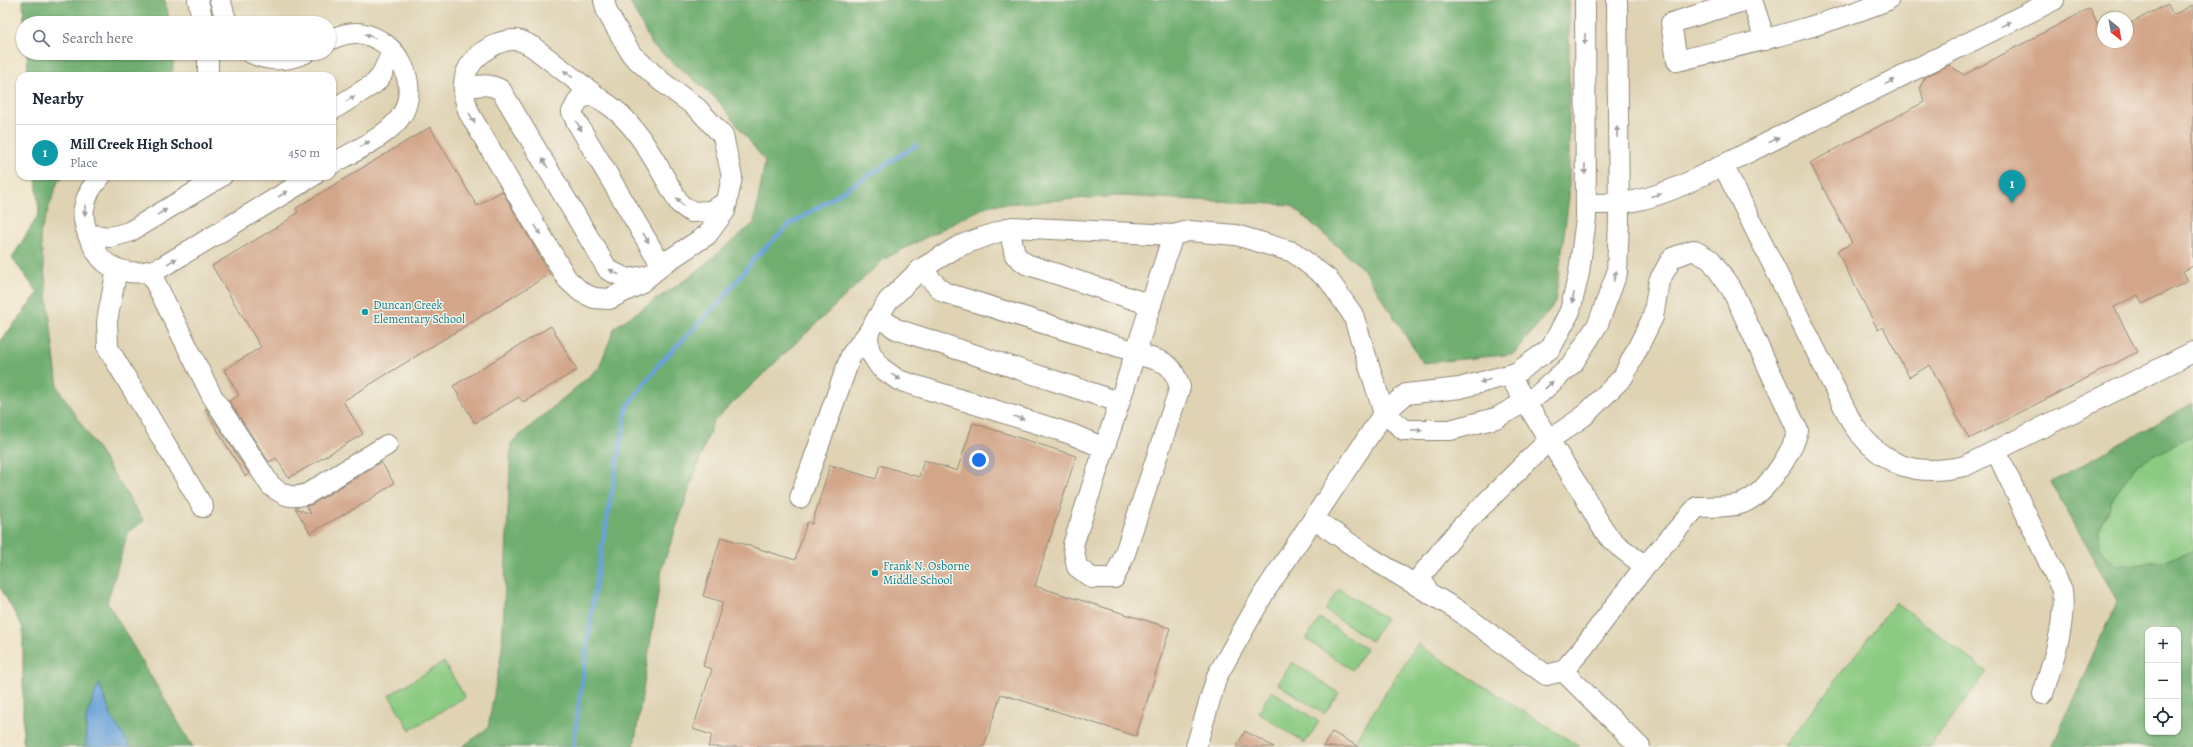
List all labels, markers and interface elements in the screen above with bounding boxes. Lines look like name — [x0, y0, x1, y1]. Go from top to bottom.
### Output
north arrow — [2097, 12, 2133, 48]
search box — [16, 16, 336, 60]
one-way arrow — [2001, 21, 2012, 27]
icon: search — [30, 27, 52, 49]
text: Search here — [62, 28, 133, 48]
one-way arrow — [363, 33, 375, 39]
one-way arrow — [1582, 33, 1588, 46]
one-way arrow — [563, 70, 574, 78]
one-way arrow — [1884, 79, 1896, 85]
text: Nearby — [32, 87, 83, 110]
one-way arrow — [344, 96, 356, 103]
one-way arrow — [468, 112, 475, 124]
one-way arrow — [576, 120, 583, 132]
one-way arrow — [1614, 125, 1620, 138]
text: Mill Creek High School — [70, 134, 212, 154]
one-way arrow — [1768, 137, 1779, 143]
one-way arrow — [359, 141, 371, 148]
text: 1 — [43, 144, 47, 161]
text: 450 m — [288, 144, 320, 161]
text: Place — [70, 154, 98, 171]
one-way arrow — [541, 157, 548, 169]
one-way arrow — [1582, 163, 1588, 176]
pin: 1 — [1999, 170, 2025, 203]
one-way arrow — [277, 190, 289, 197]
one-way arrow — [1650, 192, 1663, 198]
one-way arrow — [676, 197, 685, 207]
one-way arrow — [81, 204, 88, 216]
one-way arrow — [156, 208, 168, 215]
one-way arrow — [535, 224, 542, 236]
one-way arrow — [642, 232, 649, 244]
one-way arrow — [167, 257, 177, 265]
one-way arrow — [608, 269, 620, 275]
one-way arrow — [1613, 269, 1619, 282]
one-way arrow — [1570, 292, 1576, 304]
place label: Duncan Creek Elementary School — [373, 297, 465, 327]
marker: Duncan Creek Elementary School — [360, 307, 370, 317]
one-way arrow — [890, 374, 902, 381]
one-way arrow — [1479, 378, 1491, 384]
one-way arrow — [1545, 381, 1554, 390]
one-way arrow — [1013, 415, 1025, 421]
one-way arrow — [1411, 427, 1424, 433]
your location — [969, 450, 989, 470]
place label: Frank N. Osborne Middle School — [883, 558, 970, 588]
marker: Frank N. Osborne Middle School — [870, 568, 880, 578]
map controls — [2145, 627, 2181, 735]
button: + — [2145, 627, 2181, 663]
button: − — [2145, 663, 2181, 699]
button: locate — [2145, 699, 2181, 735]

